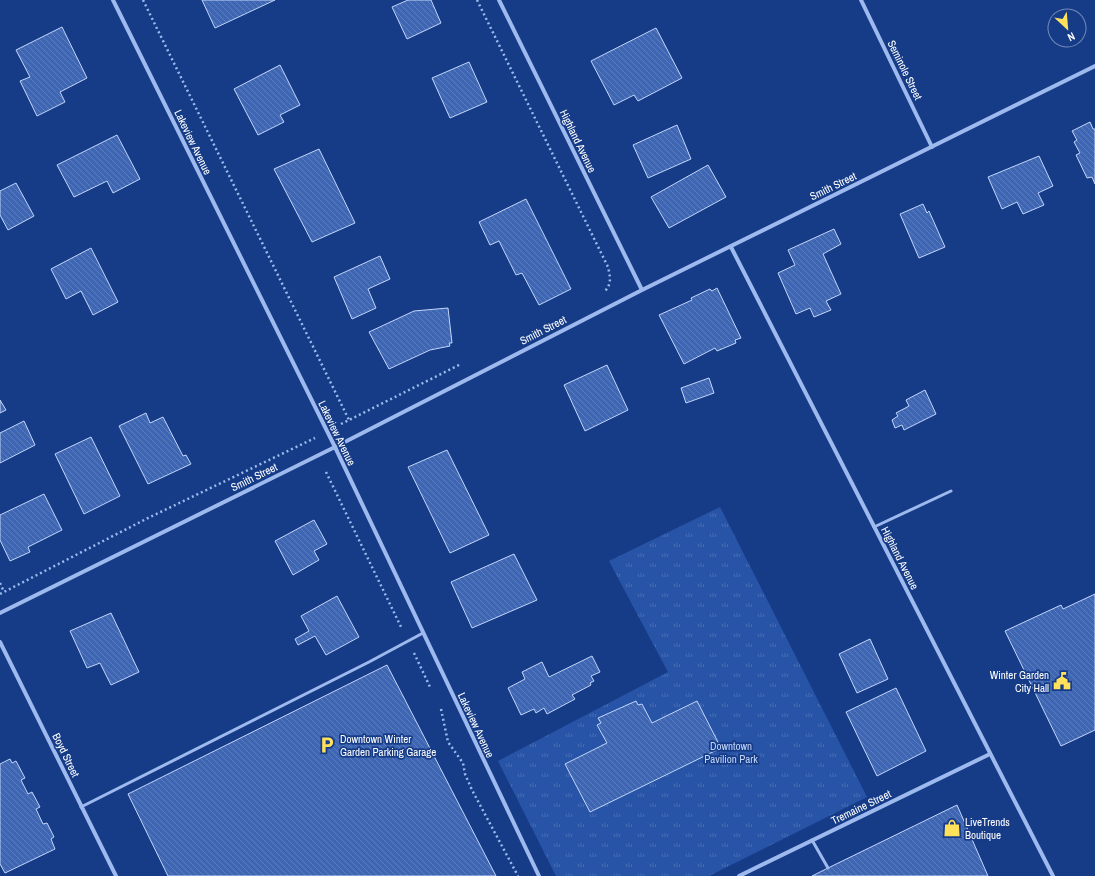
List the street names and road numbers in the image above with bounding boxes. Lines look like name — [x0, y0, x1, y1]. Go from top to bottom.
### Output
street label: Seminole Street — [885, 38, 926, 103]
street label: Lakeview Avenue — [171, 107, 215, 177]
street label: Highland Avenue — [557, 107, 599, 175]
street label: Smith Street — [807, 169, 859, 203]
street label: Smith Street — [517, 312, 569, 348]
street label: Lakeview Avenue — [315, 398, 359, 468]
street label: Smith Street — [228, 460, 280, 494]
street label: Highland Avenue — [878, 524, 922, 592]
street label: Lakeview Avenue — [455, 690, 497, 760]
street label: Boyd Street — [49, 731, 83, 780]
street label: Tremaine Street — [829, 786, 894, 828]

